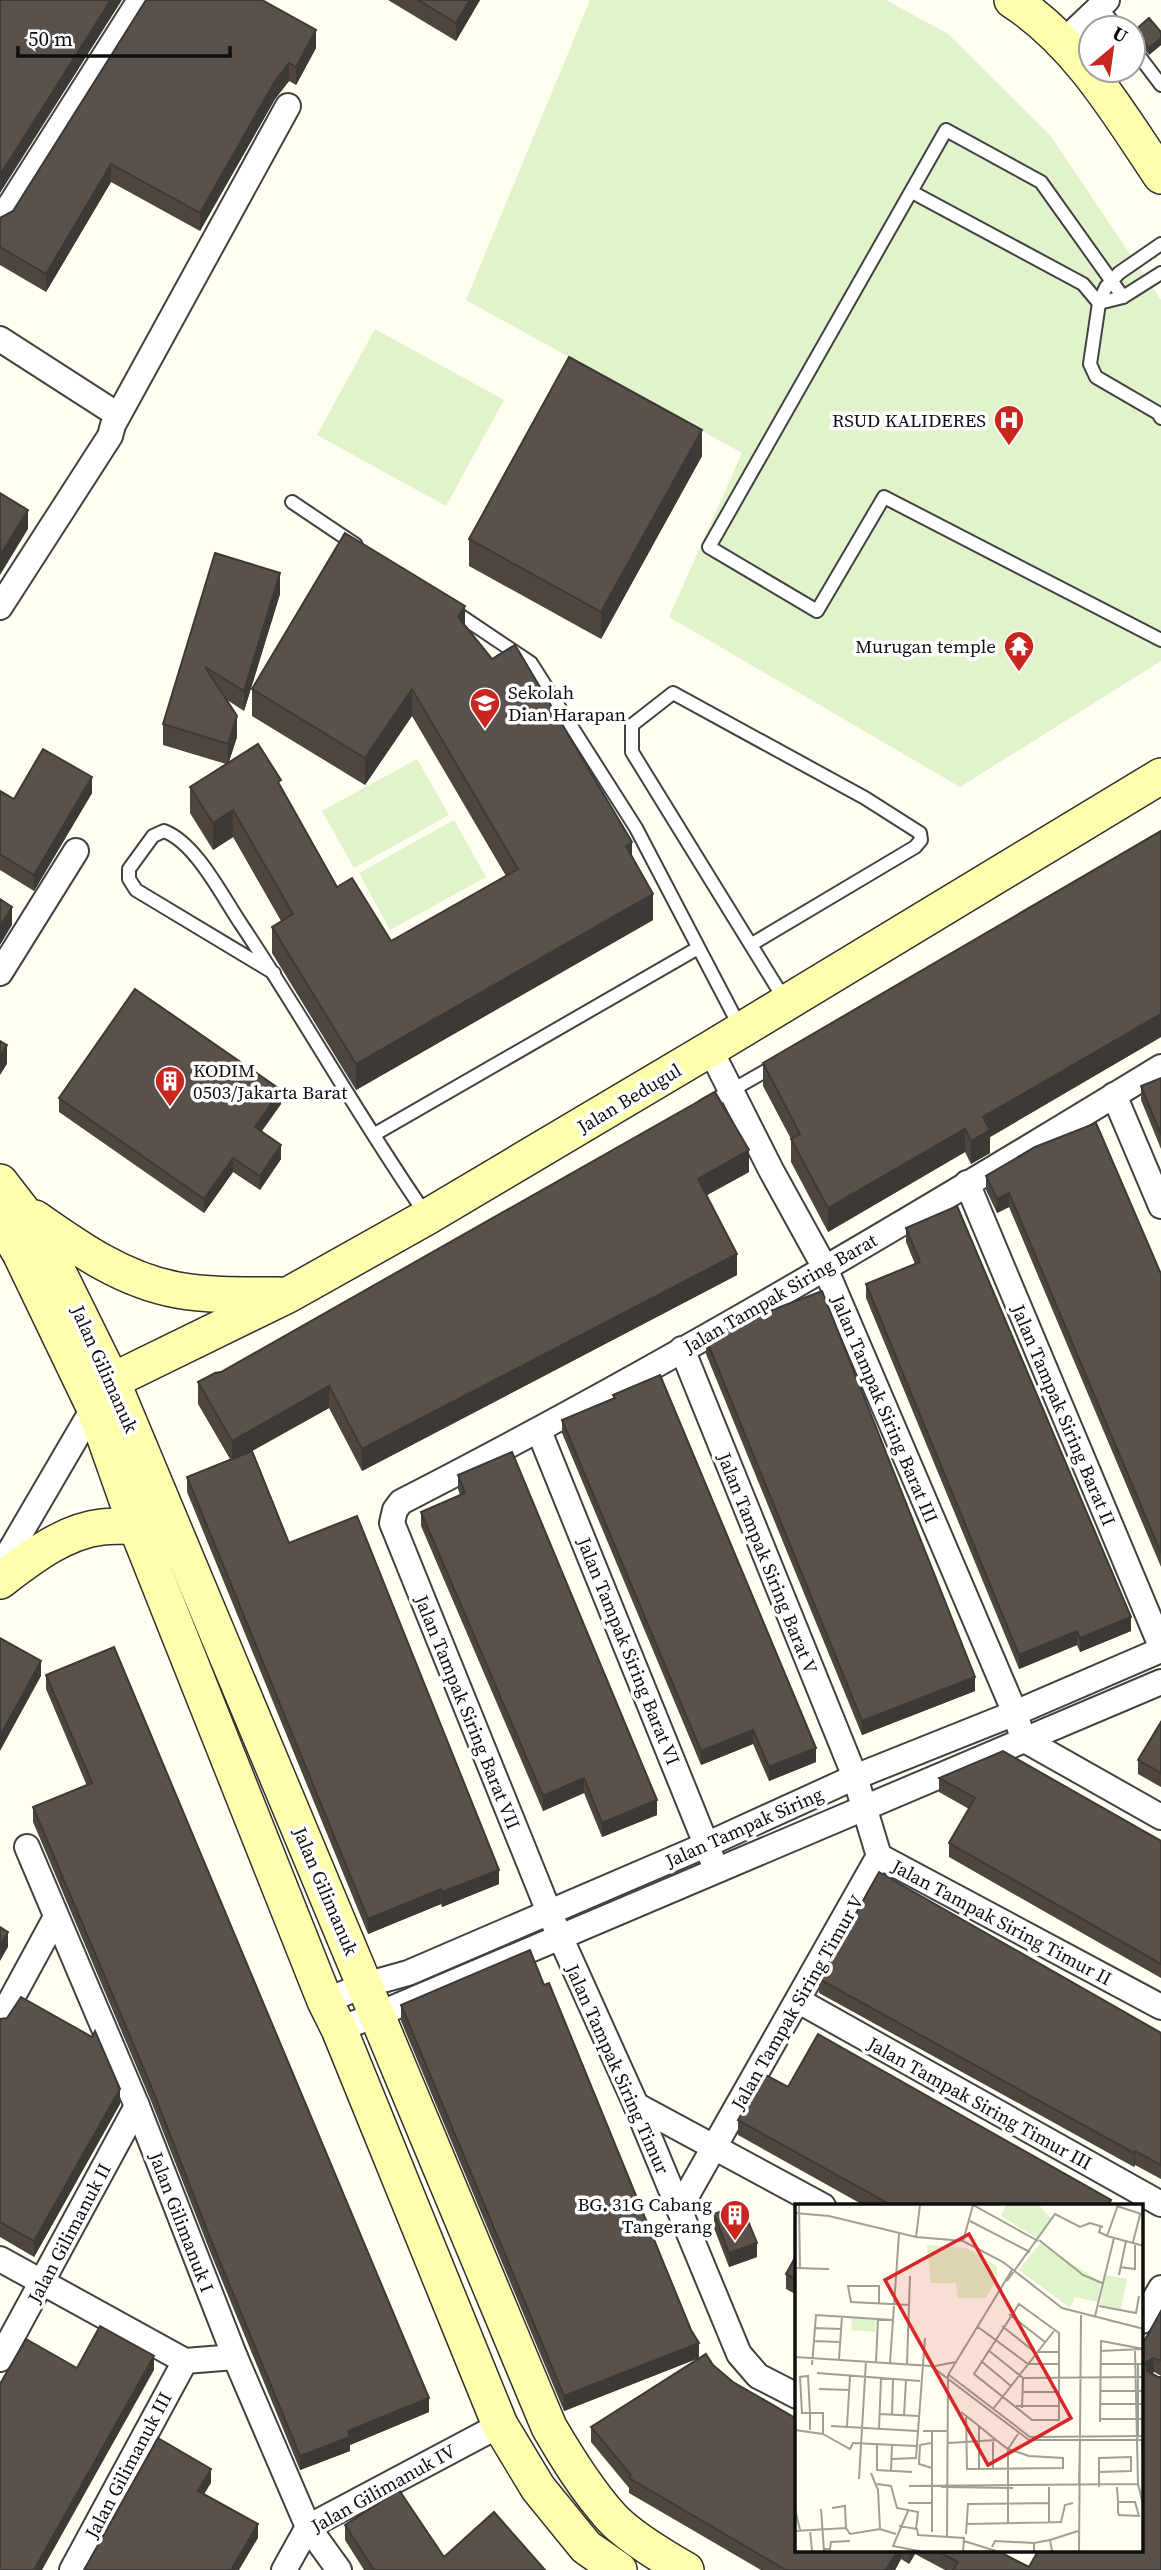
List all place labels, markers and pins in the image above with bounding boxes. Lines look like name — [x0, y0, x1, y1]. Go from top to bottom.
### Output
hospital icon: RSUD KALIDERES — [992, 403, 1026, 447]
place label: RSUD KALIDERES — [832, 407, 986, 433]
temple icon: Murugan temple — [1002, 629, 1036, 673]
place label: Murugan temple — [855, 633, 996, 659]
place label: Sekolah Dian Harapan — [508, 679, 626, 727]
school or university icon: Sekolah Dian Harapan — [468, 686, 502, 730]
place label: KODIM 0503/Jakarta Barat — [193, 1057, 348, 1105]
building icon: KODIM 0503/Jakarta Barat — [153, 1064, 187, 1108]
place label: BG. 31G Cabang Tangerang — [577, 2191, 712, 2239]
building icon: BG. 31G Cabang Tangerang — [718, 2198, 752, 2242]

